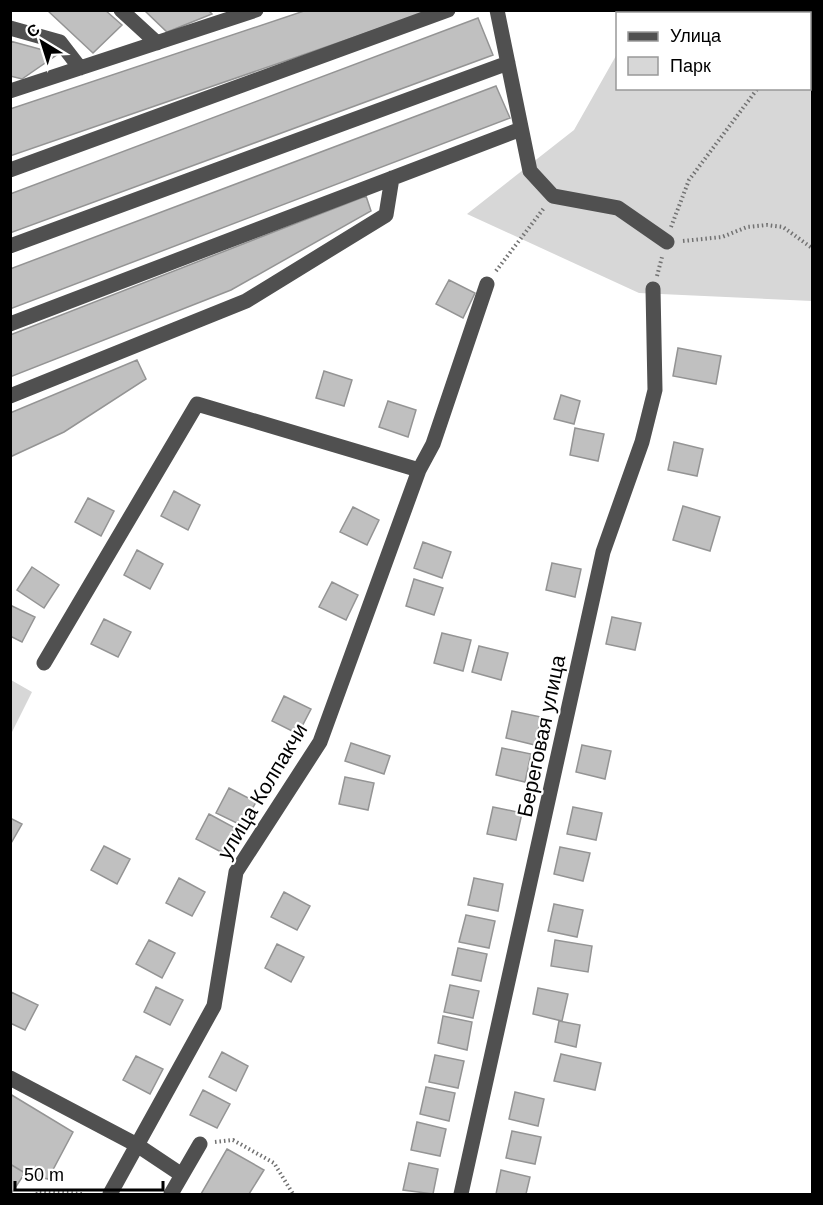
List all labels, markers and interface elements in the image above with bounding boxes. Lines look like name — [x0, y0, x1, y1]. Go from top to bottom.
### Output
north arrow — [12, 12, 72, 72]
legend — [616, 12, 811, 90]
text: С — [23, 20, 43, 41]
text: Улица — [670, 26, 722, 46]
text: Парк — [670, 56, 711, 76]
street label: Береговая улица — [513, 652, 569, 819]
street label: улица Колпакчи — [212, 719, 312, 863]
scale bar — [15, 1154, 164, 1192]
text: 50 m — [24, 1165, 64, 1185]

